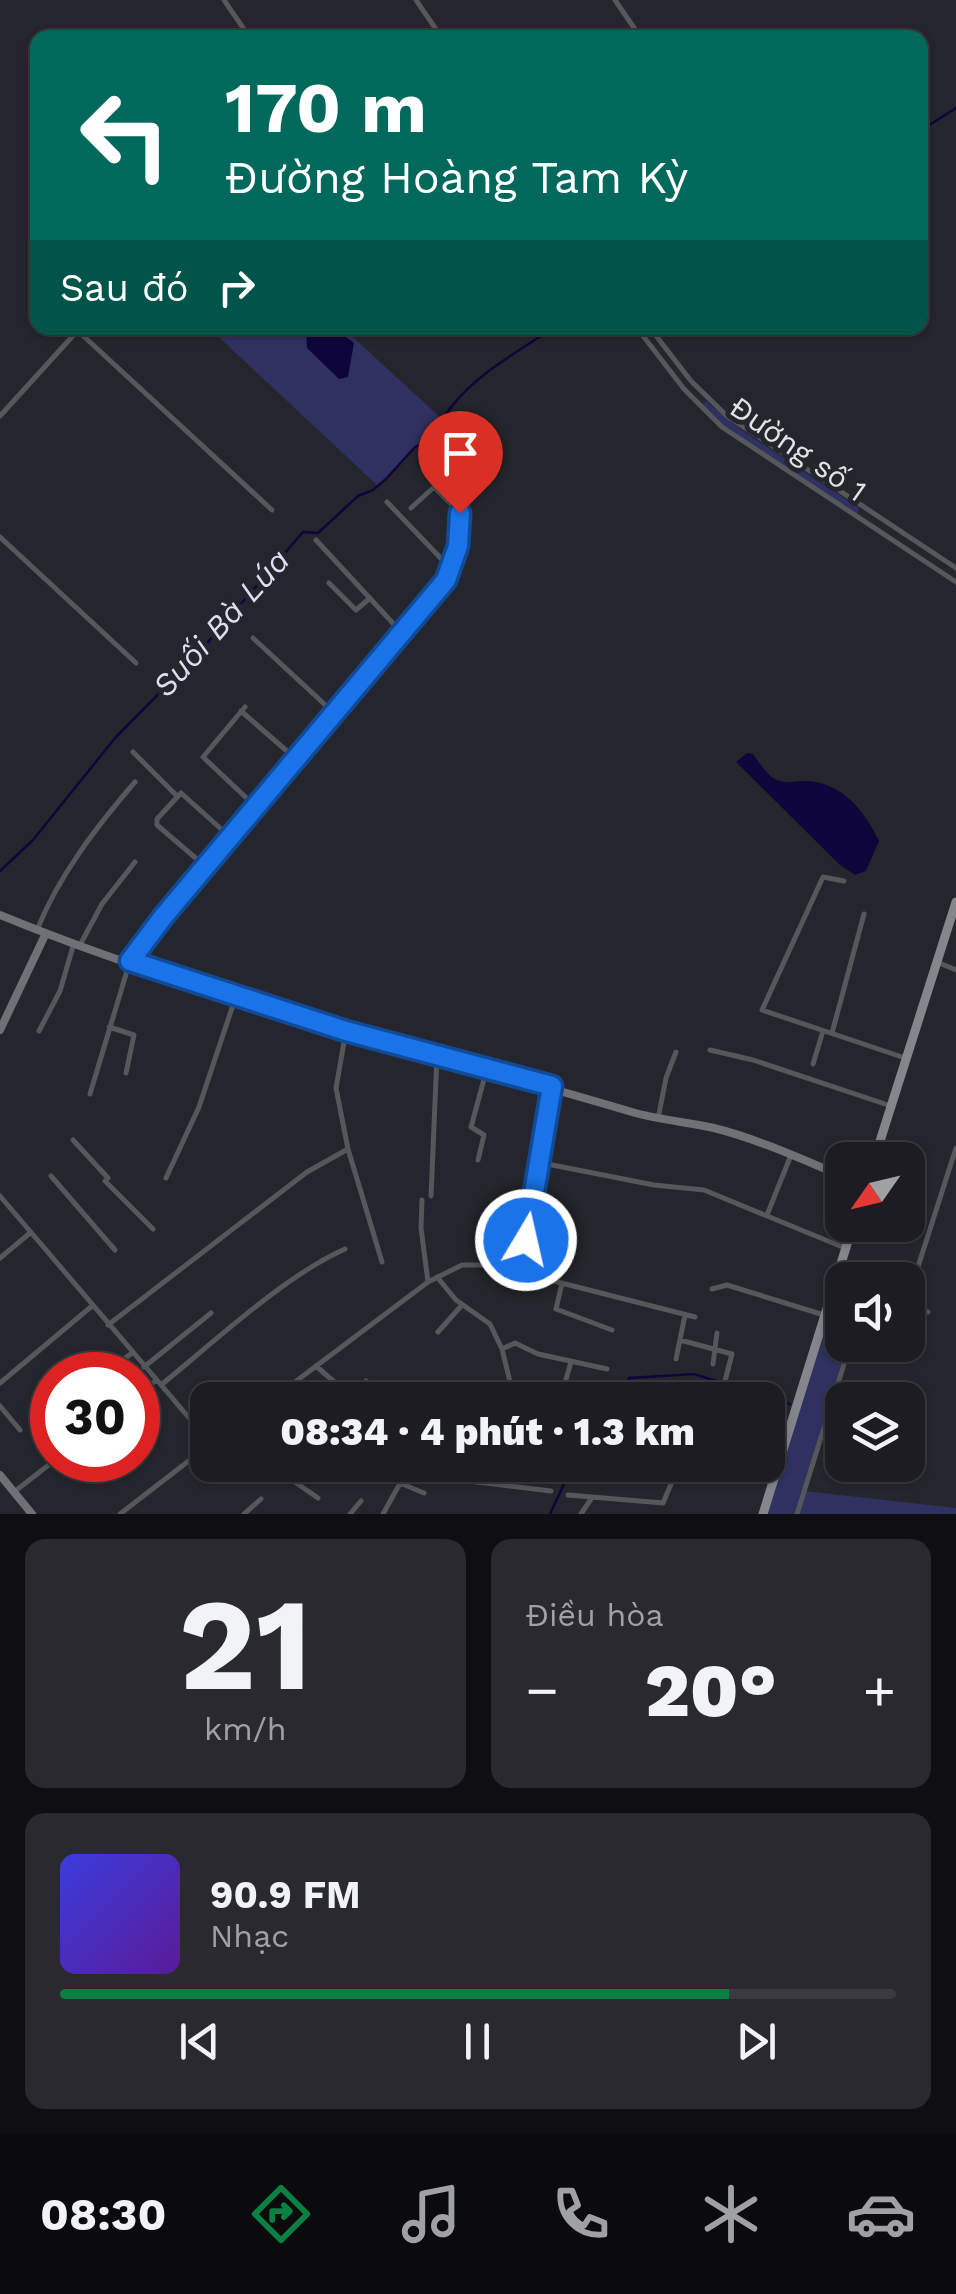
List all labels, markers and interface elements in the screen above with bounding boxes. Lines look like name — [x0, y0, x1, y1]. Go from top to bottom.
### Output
text: 170 m — [225, 67, 427, 149]
icon: left — [60, 70, 190, 200]
text: Đường Hoàng Tam Kỳ — [225, 151, 688, 204]
icon: right — [209, 260, 264, 315]
text: Sau đó — [60, 266, 189, 310]
street label: Đường số 1 — [723, 389, 873, 508]
pin — [418, 411, 503, 514]
icon: arrive — [433, 426, 488, 481]
water label: Suối Bà Lúa — [145, 541, 297, 705]
north arrow — [825, 1142, 925, 1242]
map controls — [825, 1142, 925, 1482]
position arrow — [474, 1188, 578, 1292]
button: sound — [825, 1262, 925, 1362]
speed limit sign: 30 — [30, 1352, 160, 1482]
button: layers — [825, 1382, 925, 1482]
text: 08:34 · 4 phút · 1.3 km — [280, 1410, 695, 1454]
text: 21 — [178, 1568, 312, 1721]
text: Điều hòa — [526, 1596, 664, 1634]
text: 20° — [645, 1646, 777, 1734]
text: − — [526, 1658, 559, 1722]
text: + — [863, 1658, 896, 1722]
text: km/h — [204, 1710, 286, 1748]
text: 90.9 FM — [210, 1873, 361, 1917]
text: Nhạc — [210, 1917, 289, 1955]
icon: previous — [172, 2014, 227, 2069]
icon: pause — [450, 2014, 505, 2069]
icon: next — [729, 2014, 784, 2069]
icon: directions — [246, 2179, 316, 2249]
icon: music — [396, 2179, 466, 2249]
icon: phone — [546, 2179, 616, 2249]
icon: climate — [696, 2179, 766, 2249]
icon: car — [846, 2179, 916, 2249]
text: 08:30 — [40, 2188, 166, 2241]

